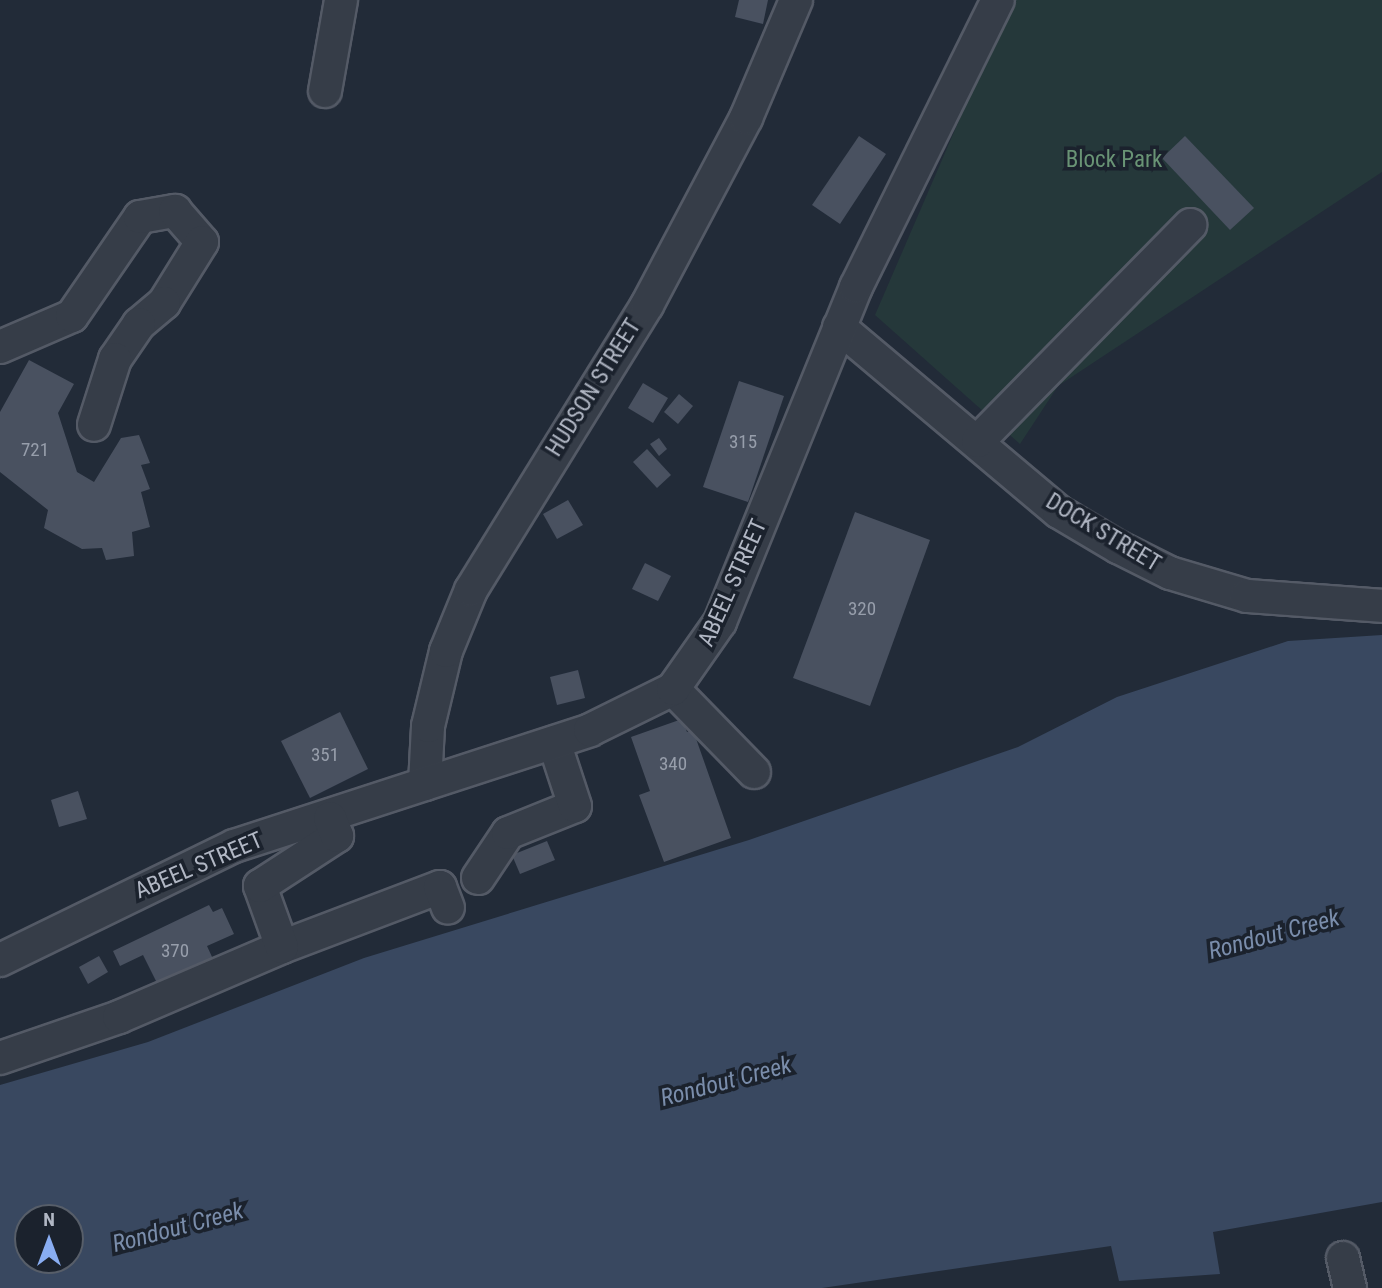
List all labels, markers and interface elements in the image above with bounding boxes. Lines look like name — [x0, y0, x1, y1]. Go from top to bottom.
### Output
park label: Block Park — [1066, 146, 1162, 174]
street label: HUDSON STREET — [541, 314, 647, 462]
house number: 315 — [729, 431, 757, 453]
house number: 721 — [21, 439, 49, 461]
street label: DOCK STREET — [1041, 488, 1165, 578]
street label: ABEEL STREET — [693, 515, 773, 651]
house number: 320 — [848, 598, 876, 620]
house number: 351 — [311, 744, 339, 766]
house number: 340 — [659, 753, 687, 775]
street label: ABEEL STREET — [131, 827, 267, 905]
water label: Rondout Creek — [1205, 904, 1343, 966]
house number: 370 — [161, 940, 189, 962]
water label: Rondout Creek — [657, 1051, 795, 1113]
water label: Rondout Creek — [109, 1197, 247, 1259]
north arrow — [14, 1204, 84, 1274]
text: N — [43, 1208, 55, 1231]

